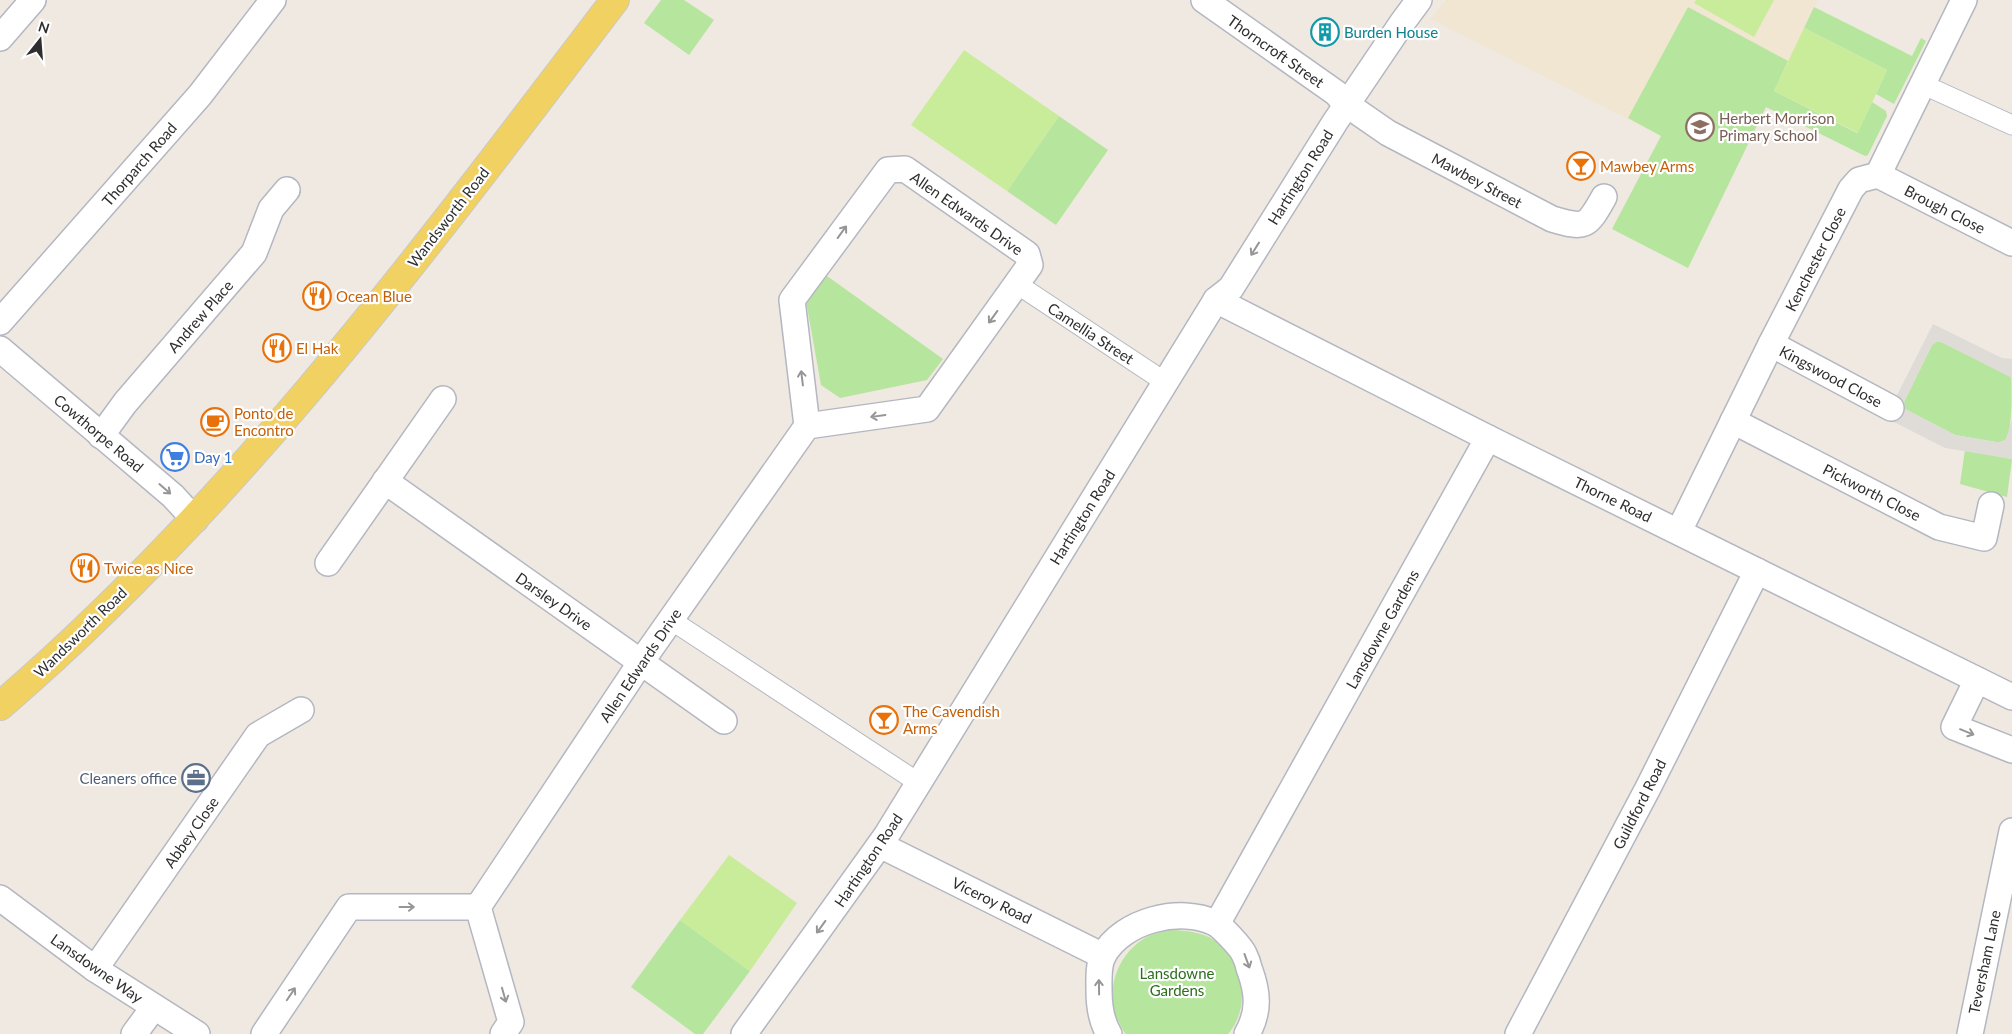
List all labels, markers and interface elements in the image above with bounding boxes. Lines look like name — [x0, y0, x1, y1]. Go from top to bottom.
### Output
street label: Thorncroft Street — [1224, 11, 1328, 91]
north arrow — [15, 15, 65, 65]
text: N — [36, 17, 52, 37]
building icon: Burden House — [1310, 17, 1340, 47]
place label: Burden House — [1344, 23, 1438, 41]
place label: Herbert Morrison Primary School — [1719, 109, 1835, 144]
school or university icon: Herbert Morrison Primary School — [1685, 112, 1715, 142]
street label: Thorparch Road — [98, 119, 180, 209]
street label: Hartington Road — [1264, 126, 1336, 228]
street label: Mawbey Street — [1429, 149, 1526, 212]
bar icon: Mawbey Arms — [1566, 151, 1596, 181]
place label: Mawbey Arms — [1600, 157, 1694, 175]
street label: Wandsworth Road — [403, 163, 493, 271]
street label: Allen Edwards Drive — [907, 168, 1027, 259]
street label: Brough Close — [1902, 181, 1988, 237]
street label: Kenchester Close — [1781, 204, 1849, 314]
one-way arrow — [837, 225, 847, 239]
one-way arrow — [1250, 242, 1260, 256]
street label: Andrew Place — [164, 276, 236, 356]
restaurant icon: Ocean Blue — [302, 281, 332, 311]
place label: Ocean Blue — [336, 287, 412, 305]
street label: Camellia Street — [1044, 298, 1138, 368]
one-way arrow — [988, 310, 998, 324]
restaurant icon: El Hak — [262, 333, 292, 363]
place label: El Hak — [296, 339, 339, 357]
street label: Kingswood Close — [1777, 341, 1885, 411]
one-way arrow — [797, 370, 807, 386]
street label: Cowthorpe Road — [51, 390, 147, 476]
place label: Ponto de Encontro — [234, 404, 294, 439]
cafe icon: Ponto de Encontro — [200, 407, 230, 437]
one-way arrow — [870, 411, 886, 421]
supermarket icon: Day 1 — [160, 442, 190, 472]
place label: Day 1 — [194, 448, 232, 466]
street label: Pickworth Close — [1820, 460, 1924, 524]
street label: Hartington Road — [1046, 466, 1118, 568]
street label: Thorne Road — [1571, 472, 1655, 526]
one-way arrow — [159, 484, 172, 495]
restaurant icon: Twice as Nice — [70, 553, 100, 583]
place label: Twice as Nice — [104, 559, 193, 577]
street label: Lansdowne Gardens — [1342, 566, 1422, 692]
street label: Darsley Drive — [512, 568, 596, 634]
street label: Wandsworth Road — [30, 583, 130, 681]
street label: Allen Edwards Drive — [595, 605, 685, 725]
place label: The Cavendish Arms — [903, 702, 1000, 737]
bar icon: The Cavendish Arms — [869, 705, 899, 735]
one-way arrow — [1960, 729, 1975, 738]
street label: Guildford Road — [1609, 756, 1669, 852]
office icon: Cleaners office — [181, 763, 211, 793]
place label: Cleaners office — [79, 769, 177, 787]
street label: Abbey Close — [160, 793, 222, 871]
street label: Hartington Road — [830, 810, 906, 910]
street label: Viceroy Road — [949, 873, 1035, 927]
one-way arrow — [399, 902, 415, 912]
street label: Teversham Lane — [1964, 908, 2004, 1016]
one-way arrow — [816, 920, 826, 934]
street label: Lansdowne Way — [48, 930, 147, 1007]
one-way arrow — [1243, 953, 1252, 968]
park label: Lansdowne Gardens — [1140, 964, 1215, 999]
one-way arrow — [1094, 979, 1104, 996]
one-way arrow — [286, 987, 296, 1001]
one-way arrow — [499, 987, 509, 1003]

